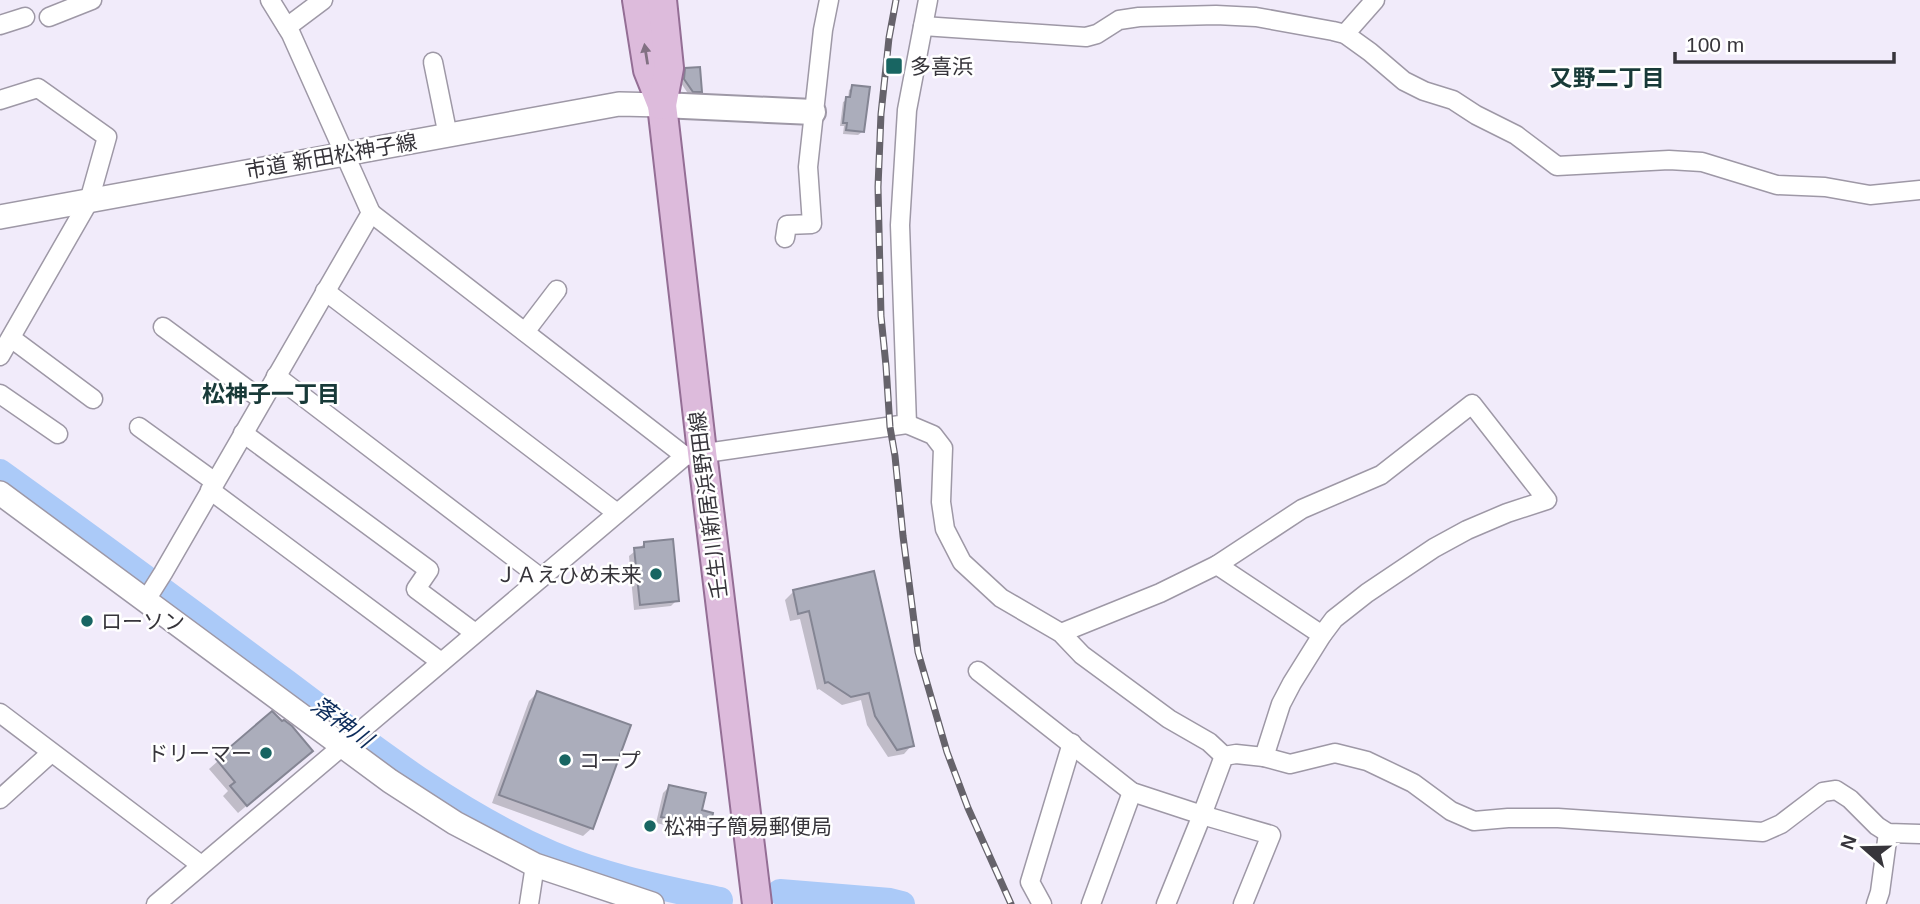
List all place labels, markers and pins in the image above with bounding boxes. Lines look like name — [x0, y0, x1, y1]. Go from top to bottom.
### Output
place label: 多喜浜 — [910, 55, 973, 78]
marker: 多喜浜 — [884, 56, 904, 76]
place label: ＪＡえひめ未来 — [495, 563, 642, 586]
marker: ＪＡえひめ未来 — [648, 566, 664, 582]
place label: ローソン — [101, 610, 185, 633]
marker: ローソン — [79, 613, 95, 629]
place label: ドリーマー — [147, 742, 252, 765]
marker: ドリーマー — [258, 745, 274, 761]
place label: コープ — [579, 749, 641, 772]
marker: コープ — [557, 752, 573, 768]
place label: 松神子簡易郵便局 — [664, 815, 832, 838]
marker: 松神子簡易郵便局 — [642, 818, 658, 834]

